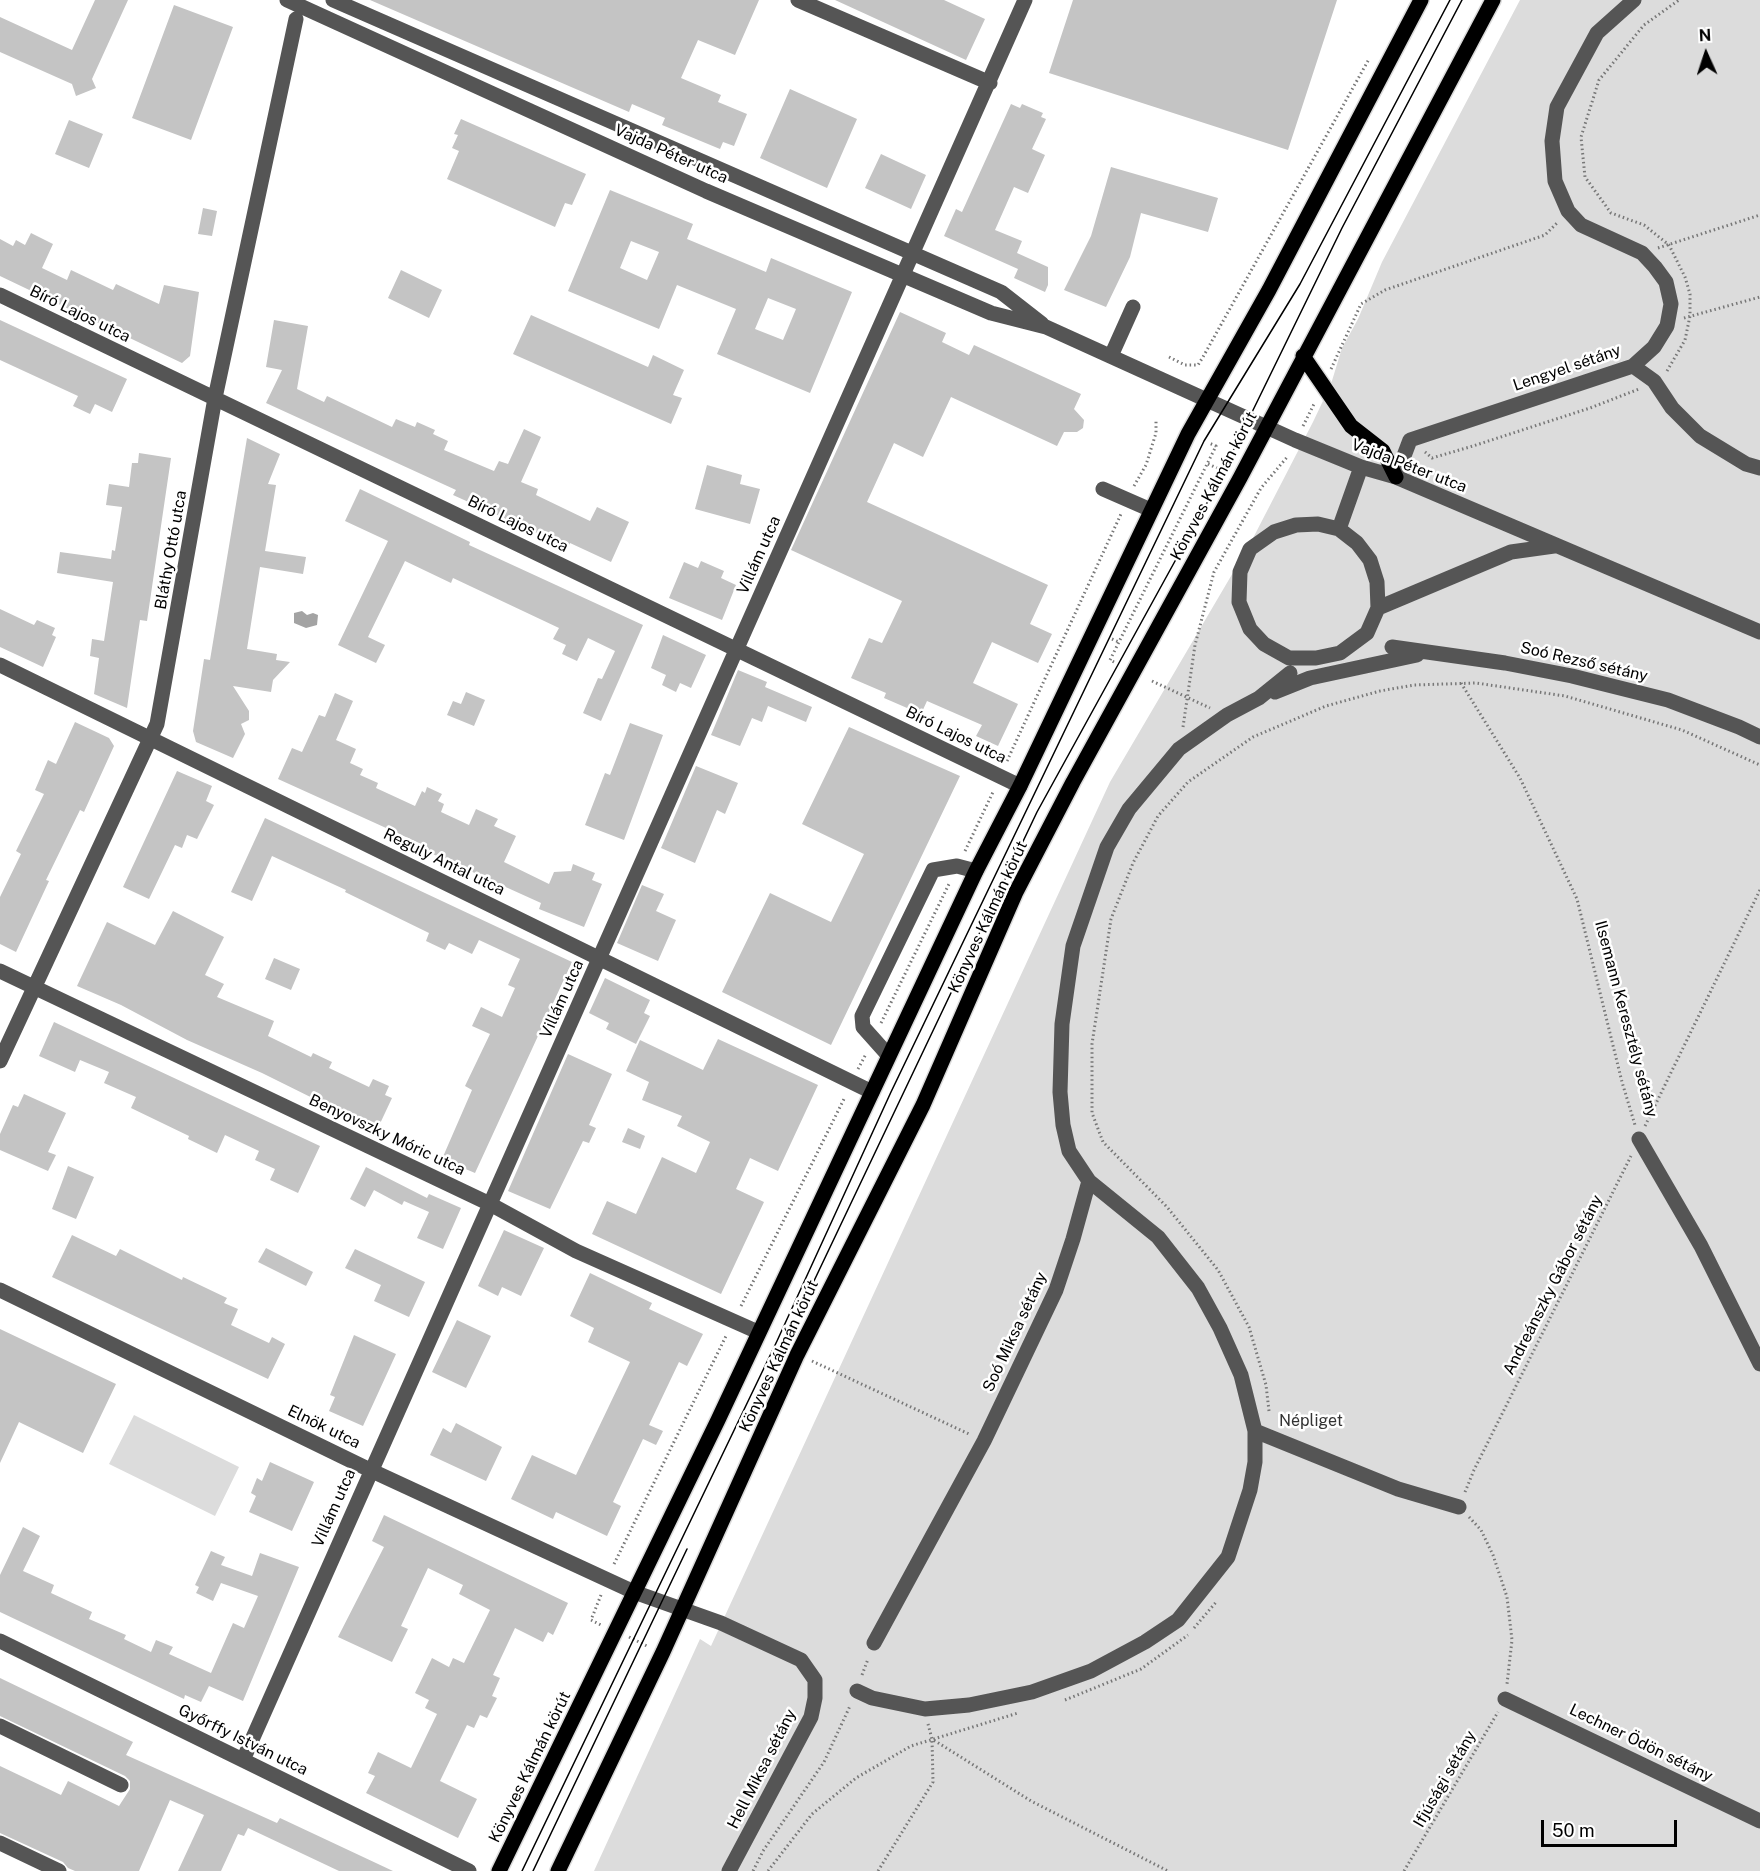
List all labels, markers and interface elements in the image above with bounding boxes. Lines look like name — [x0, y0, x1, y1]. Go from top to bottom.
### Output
north arrow — [1676, 24, 1736, 84]
text: N — [1698, 26, 1712, 45]
street label: Vajda Péter utca — [611, 120, 731, 188]
street label: Bíró Lajos utca — [27, 281, 133, 347]
street label: Lengyel sétány — [1511, 341, 1623, 395]
street label: Könyves Kálmán körút — [1167, 408, 1261, 564]
street label: Vajda Péter utca — [1349, 435, 1469, 497]
street label: Bláthy Ottó utca — [151, 489, 191, 611]
street label: Bíró Lajos utca — [465, 491, 571, 557]
street label: Villám utca — [733, 513, 785, 597]
street label: Soó Rezső sétány — [1518, 638, 1650, 686]
street label: Bíró Lajos utca — [903, 702, 1009, 768]
street label: Reguly Antal utca — [380, 824, 508, 900]
street label: Könyves Kálmán körút — [944, 838, 1032, 996]
street label: Ilsemann Keresztély sétány — [1590, 918, 1662, 1120]
street label: Villám utca — [536, 957, 588, 1041]
street label: Benyovszky Móric utca — [306, 1090, 468, 1180]
street label: Andreánszky Gábor sétány — [1499, 1192, 1607, 1378]
street label: Soó Miksa sétány — [979, 1269, 1051, 1395]
street label: Könyves Kálmán körút — [735, 1277, 823, 1435]
street label: Elnök utca — [285, 1401, 363, 1453]
park label: Népliget — [1279, 1411, 1343, 1431]
street label: Villám utca — [308, 1466, 360, 1550]
street label: Könyves Kálmán körút — [485, 1688, 575, 1846]
street label: Győrffy István utca — [175, 1700, 311, 1780]
street label: Lechner Ödön sétány — [1566, 1700, 1716, 1786]
street label: Hell Miksa sétány — [724, 1706, 800, 1832]
street label: Ifjúsági sétány — [1410, 1727, 1480, 1831]
scale bar — [1544, 1808, 1680, 1846]
text: 50 m — [1552, 1820, 1595, 1841]

